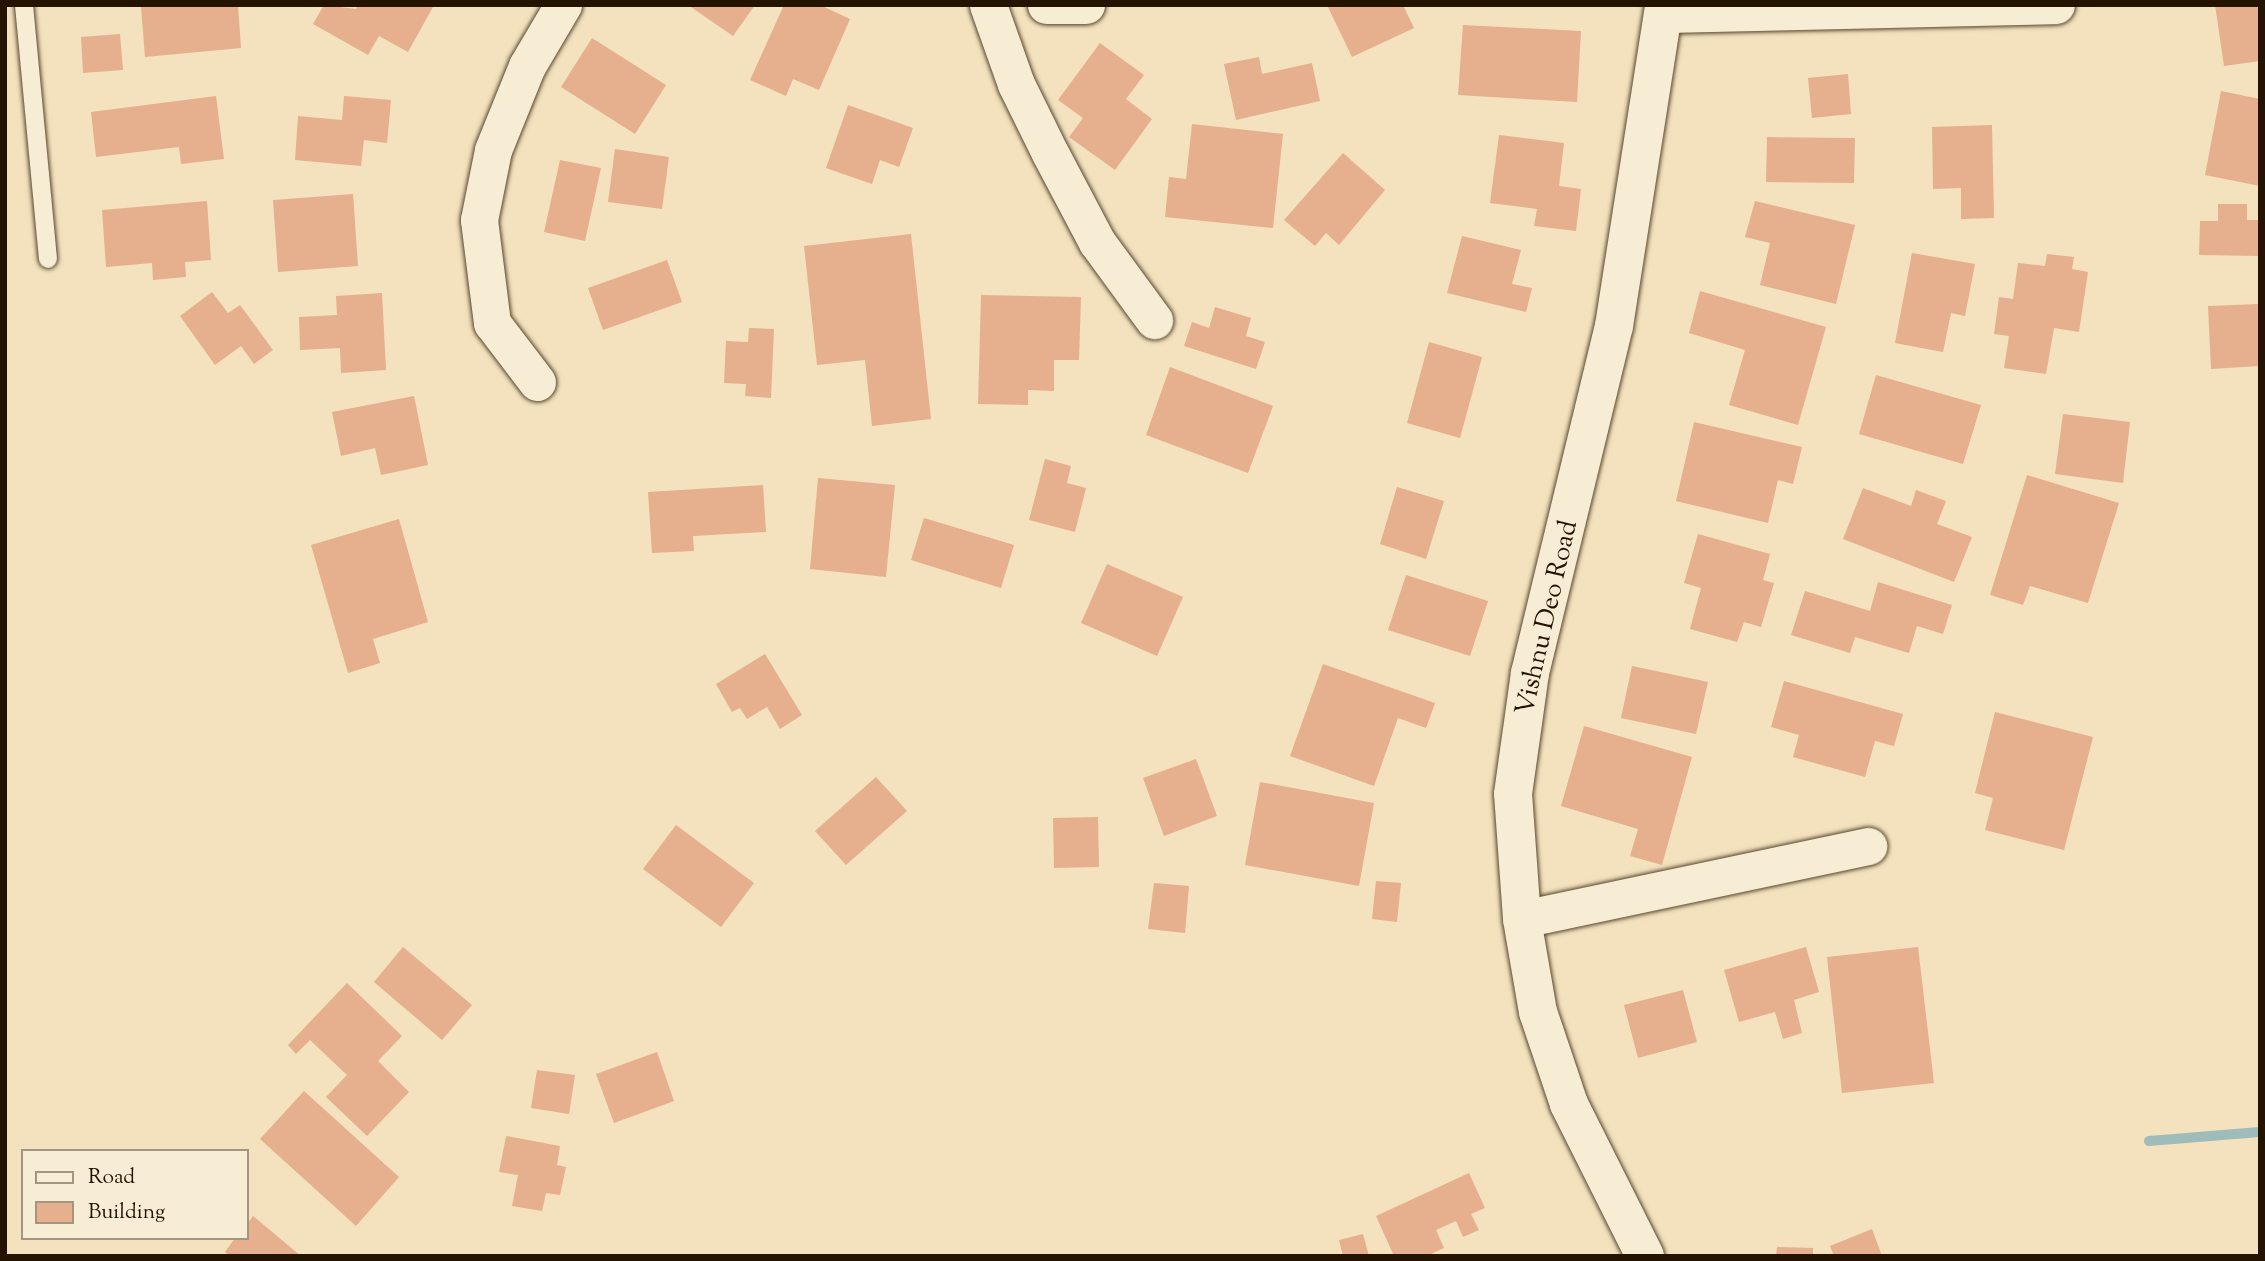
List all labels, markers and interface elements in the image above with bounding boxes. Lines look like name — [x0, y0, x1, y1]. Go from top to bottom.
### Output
street label: Vishnu Deo Road — [1510, 518, 1586, 718]
legend — [21, 1149, 248, 1240]
text: Road — [88, 1163, 135, 1193]
text: Building — [88, 1198, 165, 1228]

